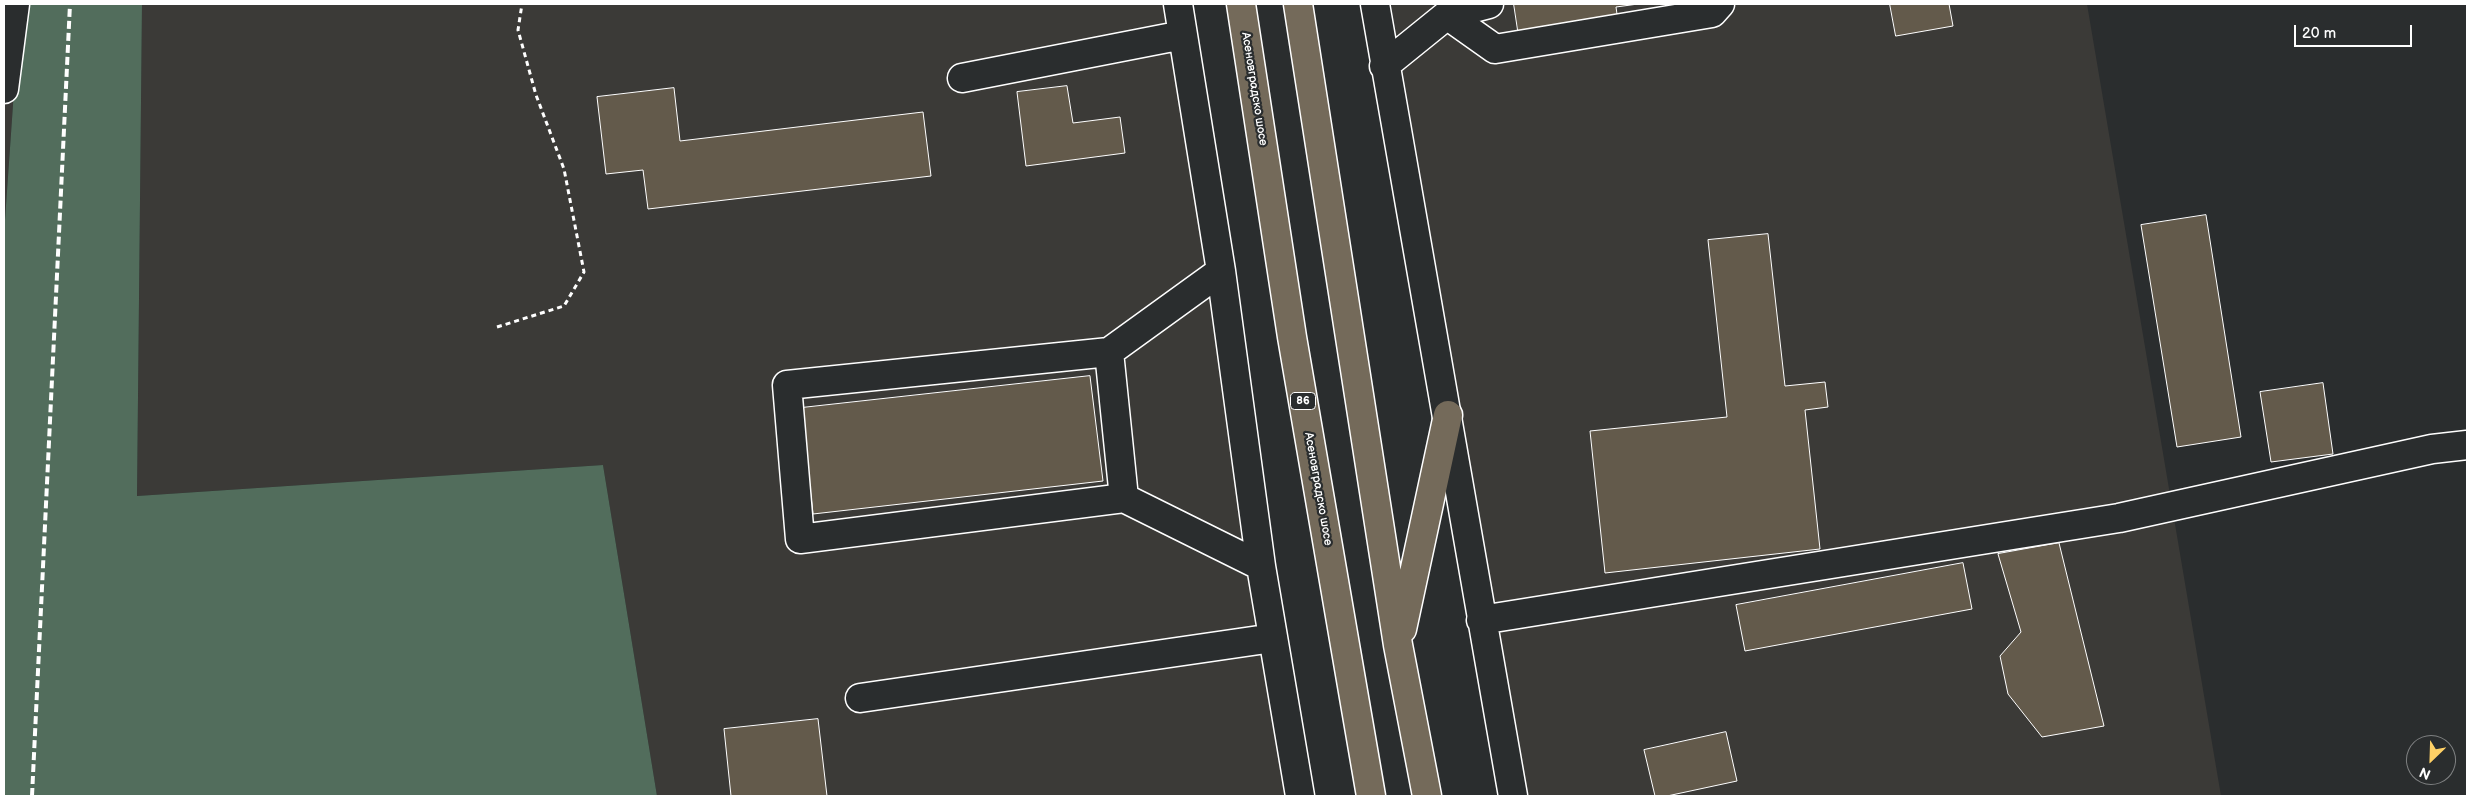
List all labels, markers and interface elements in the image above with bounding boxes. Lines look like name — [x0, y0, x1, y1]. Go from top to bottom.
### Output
scale bar — [2296, 15, 2414, 47]
text: 20 m — [2302, 24, 2336, 43]
street label: Асеновградско шосе — [1238, 31, 1270, 147]
road number: 86 — [1290, 392, 1316, 410]
street label: Асеновградско шосе — [1301, 431, 1335, 547]
north arrow — [2406, 735, 2456, 785]
text: N — [2417, 763, 2433, 783]

